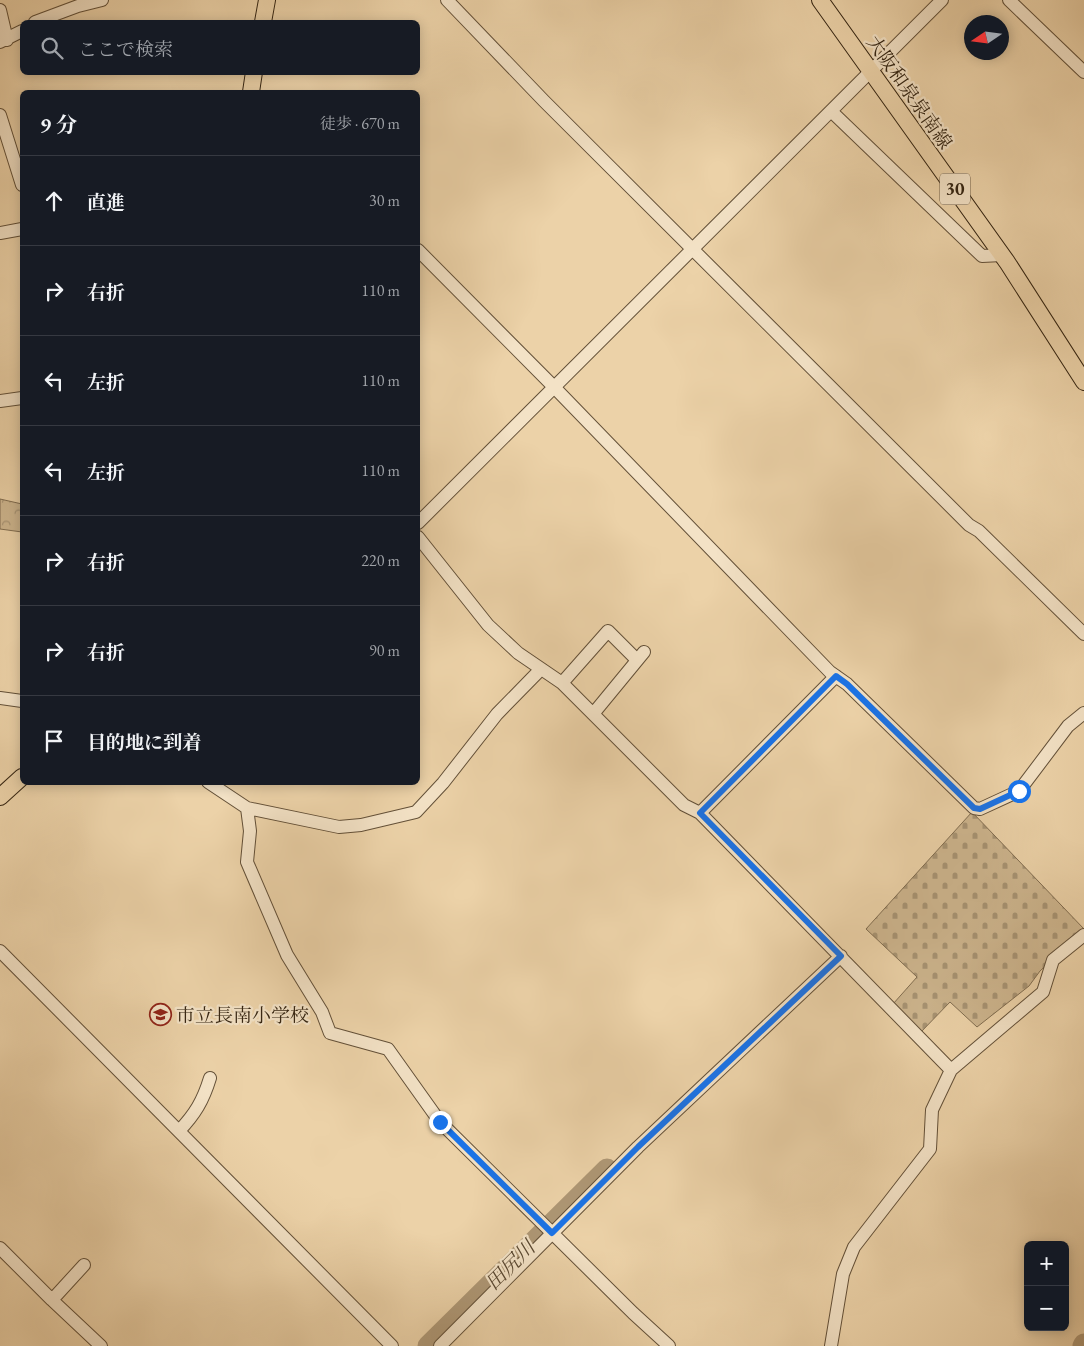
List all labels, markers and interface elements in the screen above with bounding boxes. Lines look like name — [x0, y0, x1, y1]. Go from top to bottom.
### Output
north arrow — [964, 15, 1009, 60]
search box — [20, 20, 420, 75]
street label: 大阪和泉泉南線 — [861, 31, 958, 154]
icon: search — [38, 34, 66, 62]
text: ここで検索 — [78, 37, 173, 62]
text: 9 分 — [40, 111, 77, 138]
text: 徒歩 · 670 m — [320, 113, 400, 134]
road number: 30 — [940, 173, 970, 204]
icon: ahead — [40, 187, 68, 215]
text: 直進 — [87, 190, 125, 215]
text: 30 m — [369, 190, 400, 211]
icon: right — [40, 277, 68, 305]
text: 右折 — [87, 280, 125, 305]
text: 110 m — [361, 280, 400, 301]
icon: left — [40, 367, 68, 395]
text: 左折 — [87, 370, 125, 395]
text: 110 m — [361, 370, 400, 391]
icon: left — [40, 457, 68, 485]
text: 左折 — [87, 460, 125, 485]
text: 110 m — [361, 460, 400, 481]
icon: right — [40, 547, 68, 575]
text: 右折 — [87, 550, 125, 575]
text: 220 m — [361, 550, 400, 571]
icon: right — [40, 637, 68, 665]
text: 右折 — [87, 640, 125, 665]
text: 90 m — [369, 640, 400, 661]
icon: arrive — [40, 727, 68, 755]
text: 目的地に到着 — [87, 730, 201, 755]
route start — [1008, 780, 1031, 803]
school or university icon: 市立長南小学校 — [148, 1003, 172, 1027]
place label: 市立長南小学校 — [176, 1003, 309, 1028]
route end — [429, 1111, 452, 1134]
water label: 田尻川 — [480, 1233, 542, 1295]
map controls — [1024, 1241, 1069, 1331]
button: + — [1024, 1241, 1069, 1286]
button: − — [1024, 1286, 1069, 1331]

